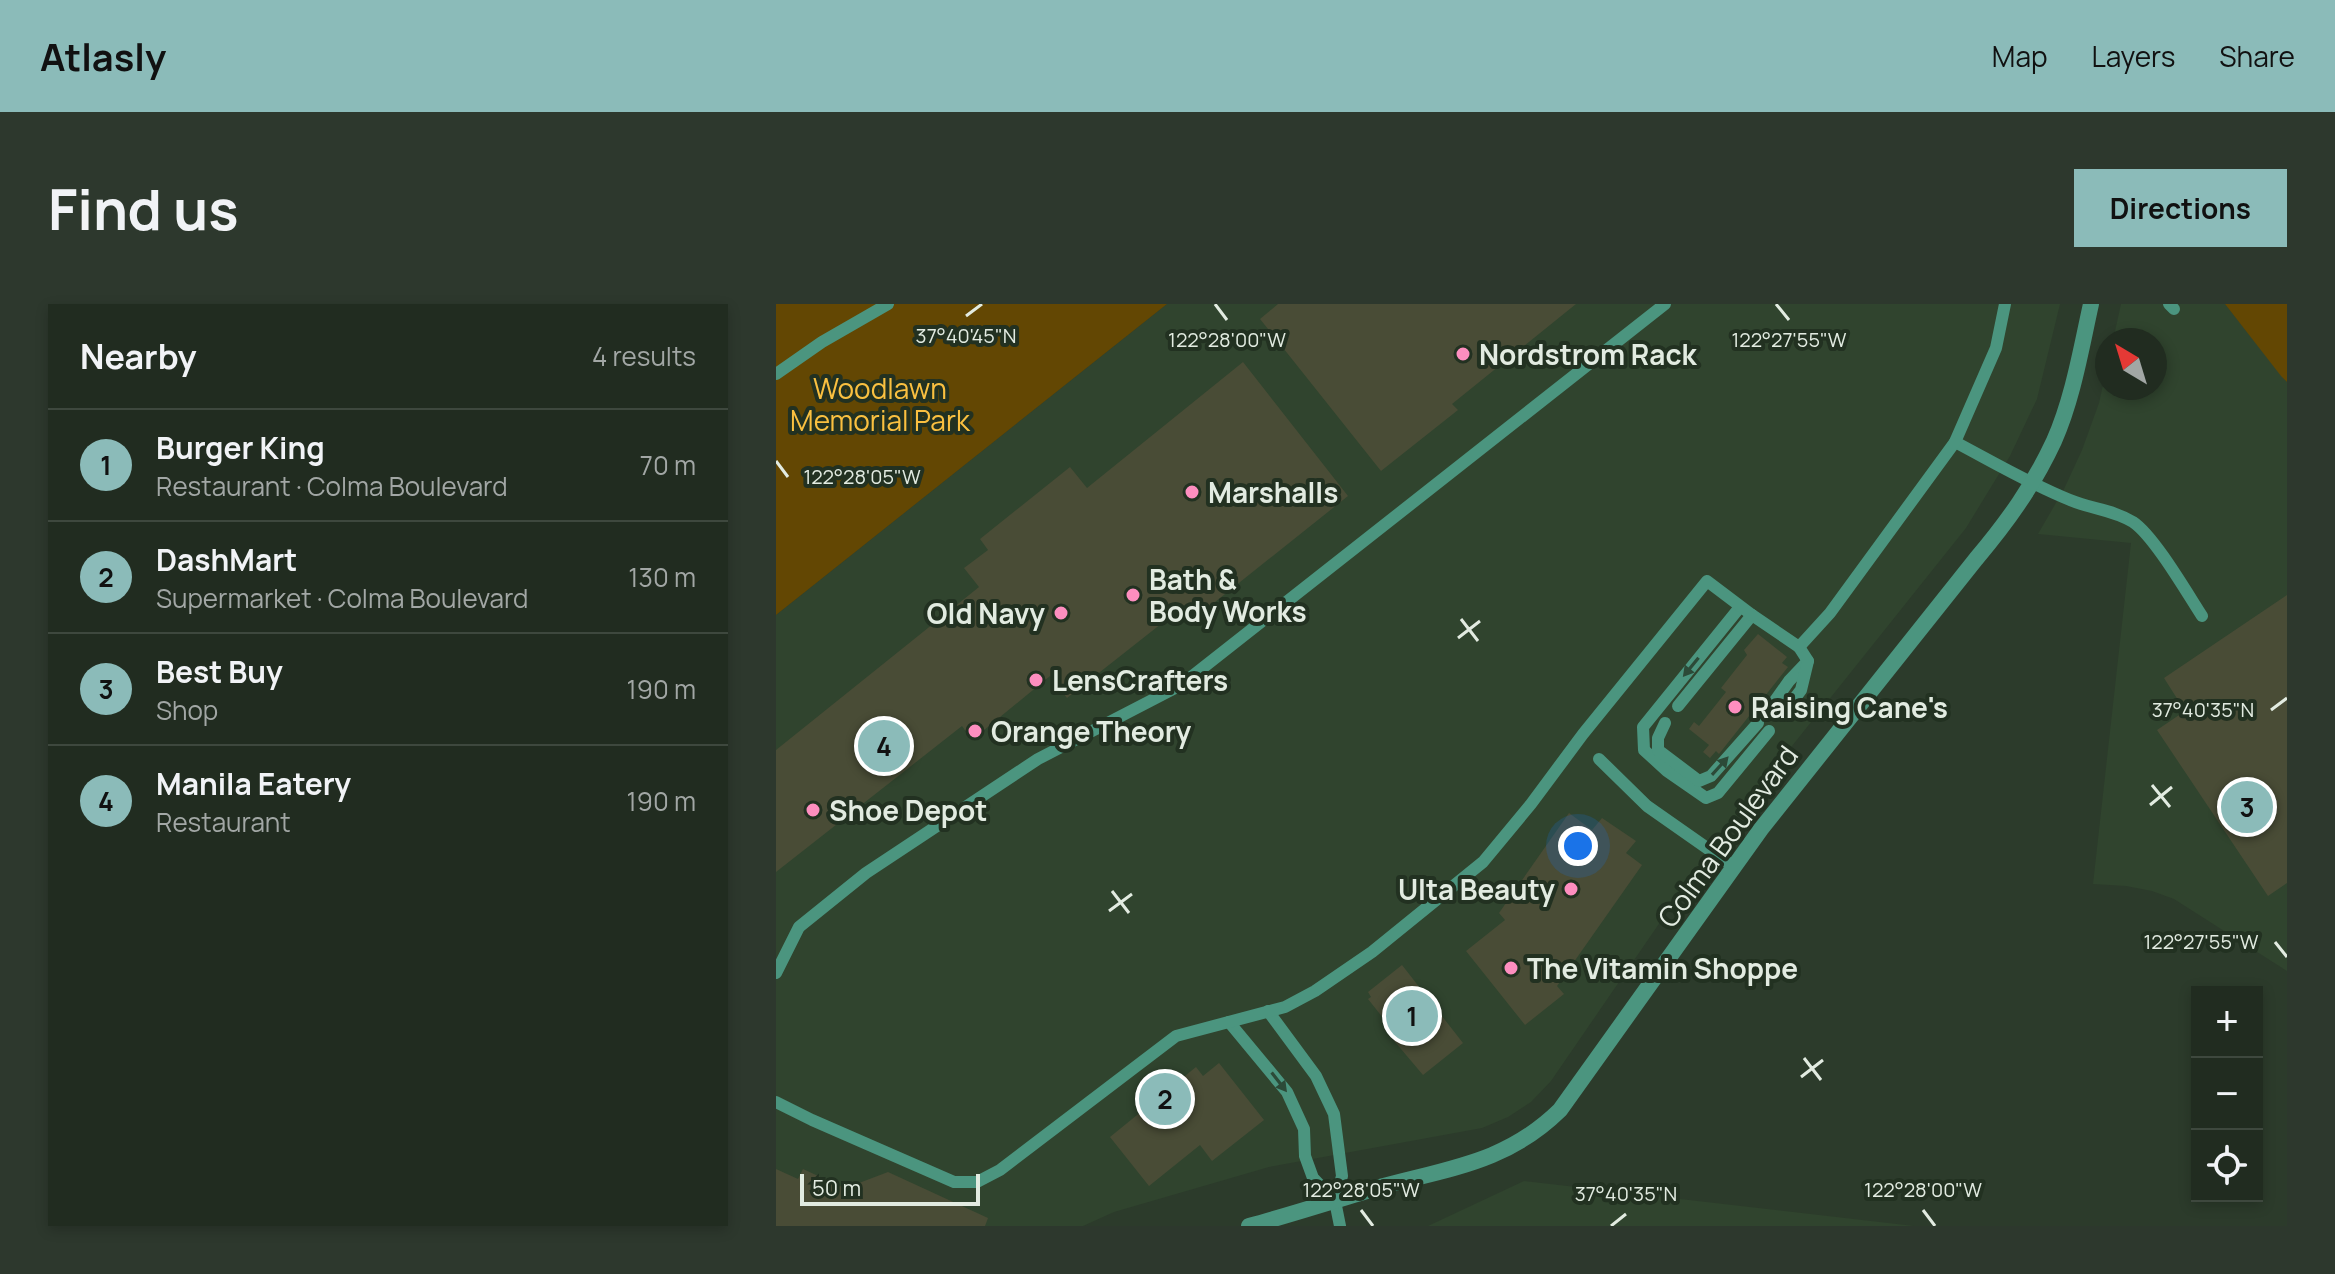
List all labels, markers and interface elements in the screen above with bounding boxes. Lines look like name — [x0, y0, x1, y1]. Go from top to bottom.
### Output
text: Atlasly — [40, 30, 166, 82]
text: Map — [1992, 37, 2048, 75]
text: Layers — [2092, 37, 2175, 75]
text: Share — [2219, 37, 2295, 75]
button: Directions — [2074, 169, 2287, 247]
text: Find us — [48, 170, 239, 247]
text: 37°40'45"N — [916, 322, 1016, 349]
text: 122°28'00"W — [1168, 326, 1286, 353]
text: 122°27'55"W — [1732, 326, 1847, 353]
north arrow — [2095, 328, 2167, 400]
text: Nearby — [80, 333, 196, 379]
place label: Nordstrom Rack — [1479, 335, 1698, 373]
text: 4 results — [592, 338, 696, 374]
marker: Nordstrom Rack — [1454, 345, 1472, 363]
park label: Woodlawn Memorial Park — [790, 369, 971, 439]
text: Burger King — [156, 427, 325, 468]
text: 1 — [100, 447, 112, 483]
text: 70 m — [640, 447, 696, 483]
text: 122°28'05"W — [803, 463, 921, 490]
text: Restaurant · Colma Boulevard — [156, 468, 508, 504]
place label: Marshalls — [1208, 473, 1338, 511]
marker: Marshalls — [1183, 483, 1201, 501]
text: DashMart — [156, 539, 297, 580]
text: 2 — [98, 559, 114, 595]
text: 130 m — [628, 559, 696, 595]
place label: Bath & Body Works — [1149, 560, 1307, 630]
text: Supermarket · Colma Boulevard — [156, 580, 528, 616]
marker: Bath & Body Works — [1124, 586, 1142, 604]
place label: Old Navy — [927, 594, 1045, 632]
marker: Old Navy — [1052, 604, 1070, 622]
text: Best Buy — [156, 651, 283, 692]
one-way arrow — [1683, 657, 1700, 678]
place label: LensCrafters — [1052, 661, 1228, 699]
text: 3 — [98, 671, 114, 707]
text: 190 m — [627, 671, 696, 707]
marker: LensCrafters — [1027, 671, 1045, 689]
place label: Raising Cane's — [1751, 688, 1948, 726]
text: Shop — [156, 692, 218, 728]
text: 37°40'35"N — [2152, 696, 2254, 723]
marker: Raising Cane's — [1726, 698, 1744, 716]
place label: Orange Theory — [991, 712, 1192, 750]
pin: 4 — [858, 716, 910, 776]
marker: Orange Theory — [966, 722, 984, 740]
street label: Colma Boulevard — [1648, 737, 1806, 935]
one-way arrow — [1710, 756, 1728, 775]
text: Manila Eatery — [156, 763, 351, 804]
pin: 3 — [2221, 777, 2273, 837]
text: 4 — [98, 783, 114, 819]
text: 190 m — [627, 783, 696, 819]
place label: Shoe Depot — [829, 791, 987, 829]
marker: Shoe Depot — [804, 801, 822, 819]
text: Restaurant — [156, 804, 291, 840]
your location — [1558, 826, 1598, 866]
place label: Ulta Beauty — [1398, 870, 1555, 908]
marker: Ulta Beauty — [1562, 880, 1580, 898]
text: 122°27'55"W — [2144, 928, 2259, 955]
place label: The Vitamin Shoppe — [1527, 949, 1798, 987]
marker: The Vitamin Shoppe — [1502, 959, 1520, 977]
pin: 1 — [1386, 986, 1438, 1046]
map controls — [2191, 986, 2263, 1202]
button: + — [2191, 986, 2263, 1058]
button: − — [2191, 1058, 2263, 1130]
pin: 2 — [1139, 1069, 1191, 1129]
one-way arrow — [1271, 1072, 1287, 1092]
button: locate — [2191, 1130, 2263, 1202]
scale bar — [800, 1170, 980, 1206]
text: 50 m — [812, 1173, 861, 1203]
text: 122°28'05"W — [1302, 1176, 1420, 1203]
text: 122°28'00"W — [1864, 1176, 1982, 1203]
text: 37°40'35"N — [1575, 1180, 1677, 1207]

